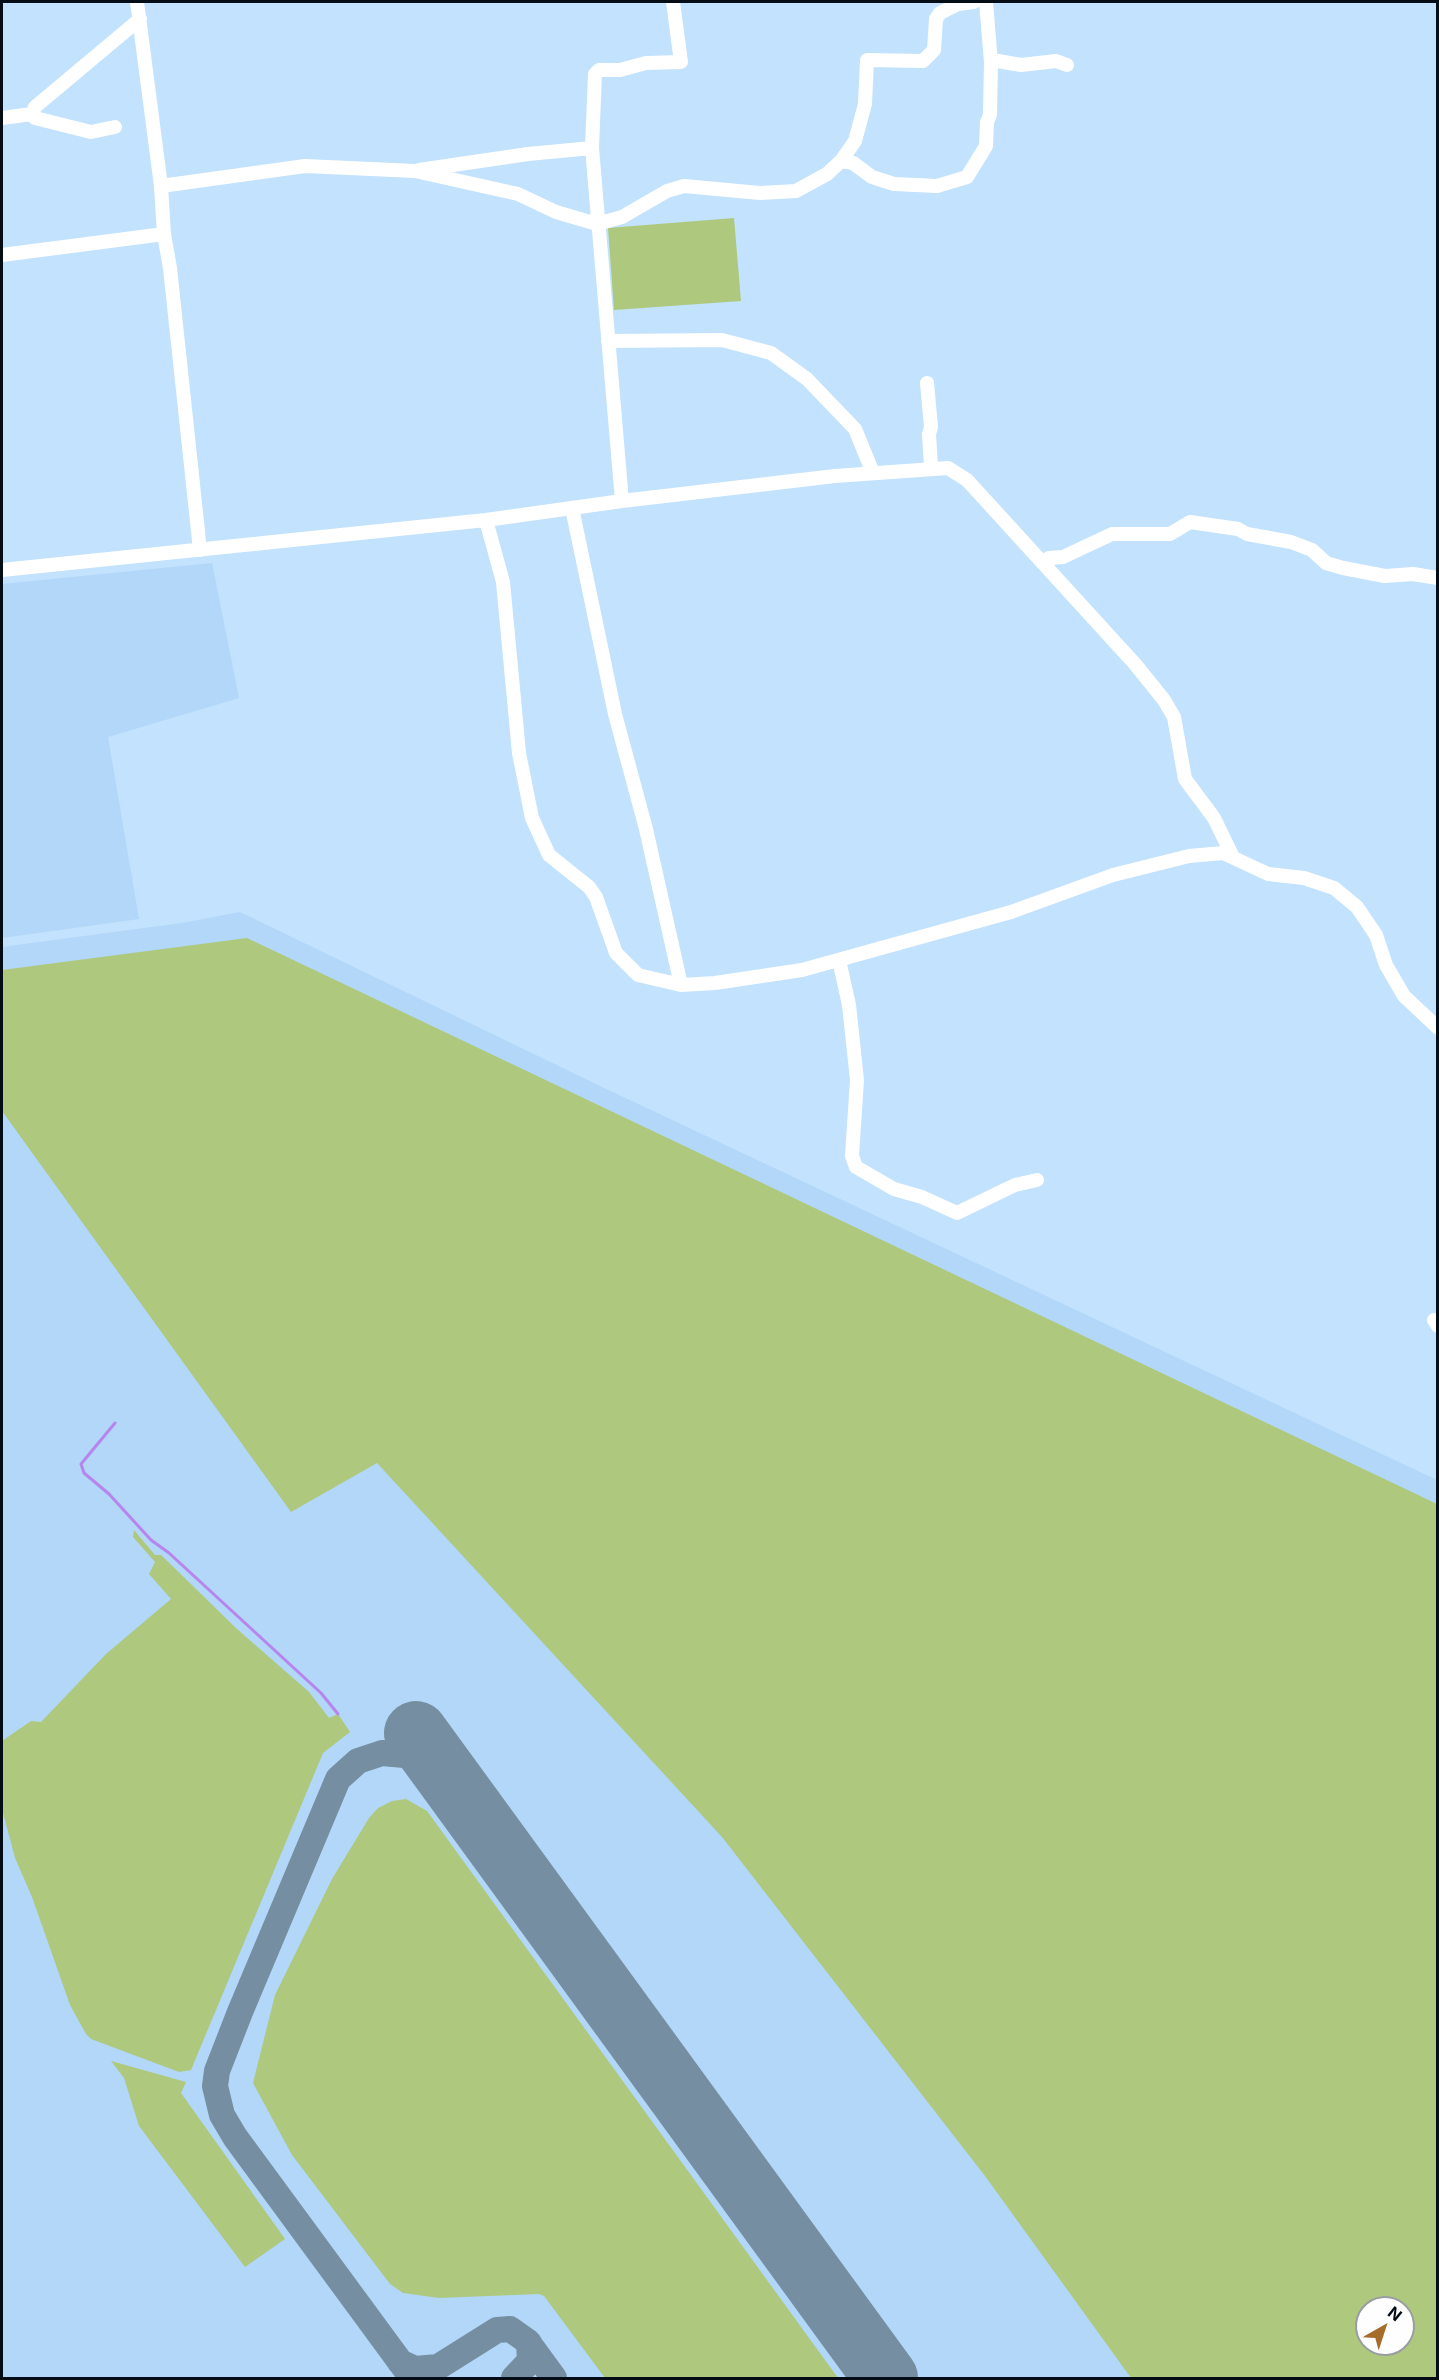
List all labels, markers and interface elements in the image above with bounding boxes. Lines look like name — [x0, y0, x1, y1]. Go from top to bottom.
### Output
north arrow — [1355, 2296, 1415, 2356]
text: N — [1384, 2302, 1406, 2325]

